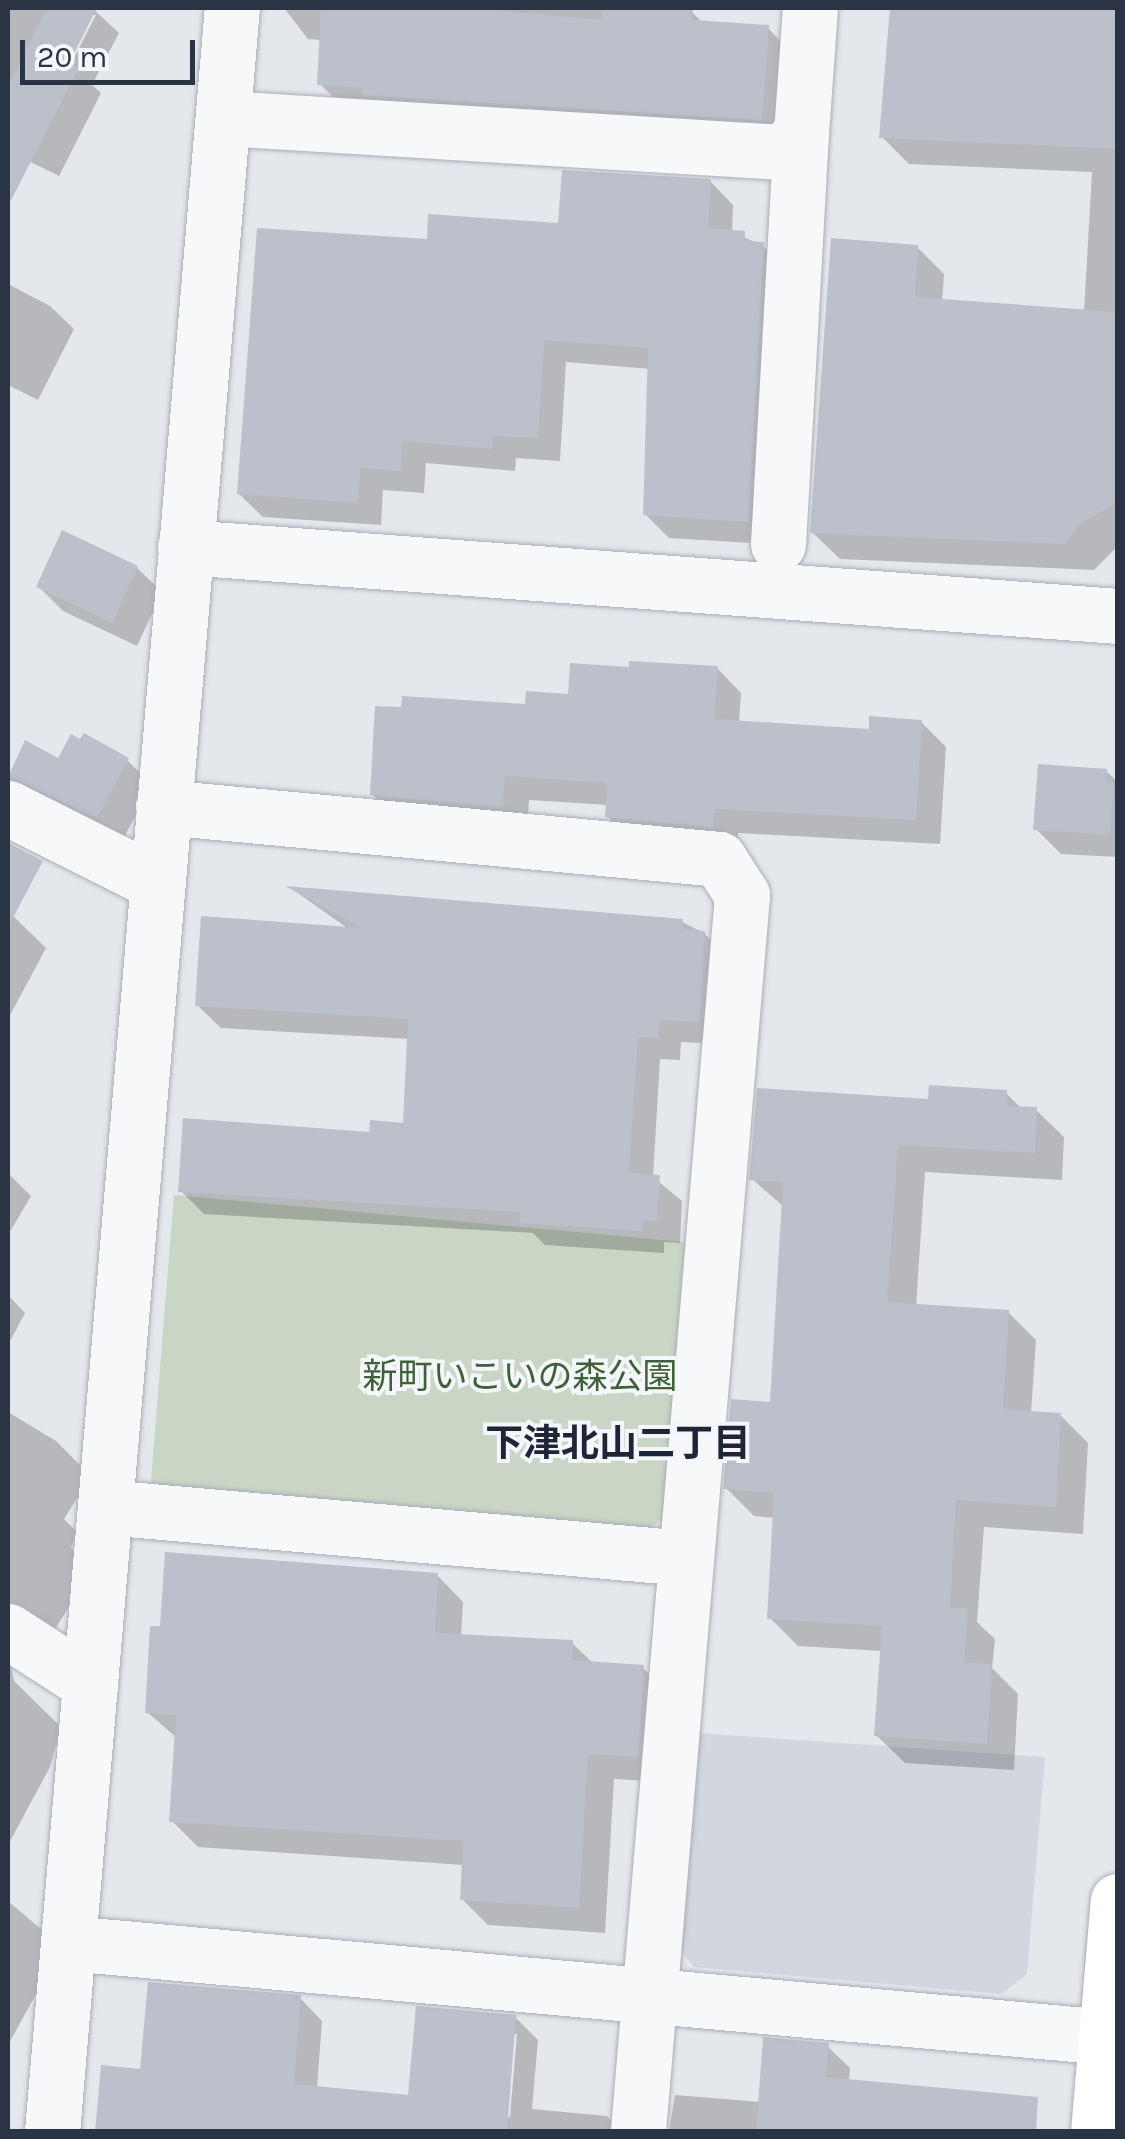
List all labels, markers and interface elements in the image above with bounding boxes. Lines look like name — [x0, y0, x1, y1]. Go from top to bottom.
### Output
scale bar — [25, 20, 200, 82]
text: 20 m — [37, 39, 107, 75]
park label: 新町いこいの森公園 — [363, 1356, 677, 1398]
district label: 下津北山二丁目 — [485, 1421, 751, 1467]

